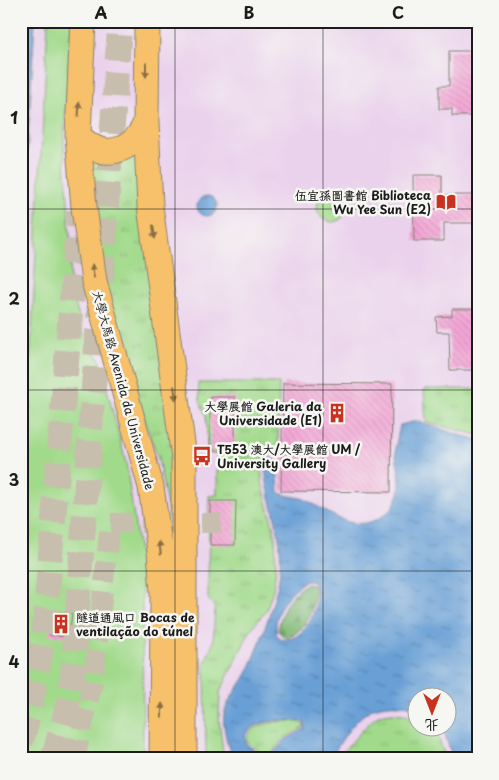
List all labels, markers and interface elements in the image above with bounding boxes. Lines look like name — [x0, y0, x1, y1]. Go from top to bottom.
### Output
text: A — [95, 0, 108, 24]
text: B — [244, 0, 255, 24]
text: C — [392, 0, 404, 24]
one-way arrow — [142, 62, 150, 78]
one-way arrow — [76, 101, 84, 117]
text: 1 — [10, 105, 18, 129]
place label: 伍宜孫圖書館 Biblioteca Wu Yee Sun (E2) — [295, 186, 431, 218]
library icon: 伍宜孫圖書館 Biblioteca Wu Yee Sun (E2) — [435, 191, 457, 213]
one-way arrow — [150, 224, 158, 240]
one-way arrow — [89, 263, 97, 279]
text: 2 — [8, 286, 20, 310]
street label: 大學大馬路 Avenida da Universidade — [89, 288, 159, 492]
one-way arrow — [172, 385, 180, 401]
place label: 大學展館 Galeria da Universidade (E1) — [204, 397, 323, 429]
building icon: 大學展館 Galeria da Universidade (E1) — [326, 402, 348, 424]
place label: T553 澳大/大學展館 UM / University Gallery — [217, 440, 361, 472]
bus stop icon: T553 澳大/大學展館 UM / University Gallery — [191, 445, 213, 467]
text: 3 — [9, 467, 19, 491]
one-way arrow — [156, 539, 164, 555]
place label: 隧道通風口 Bocas de ventilação do túnel — [76, 608, 195, 640]
building icon: 隧道通風口 Bocas de ventilação do túnel — [50, 613, 72, 635]
text: 4 — [9, 649, 20, 673]
north arrow — [406, 688, 456, 738]
one-way arrow — [158, 702, 166, 718]
text: 北 — [425, 715, 439, 736]

